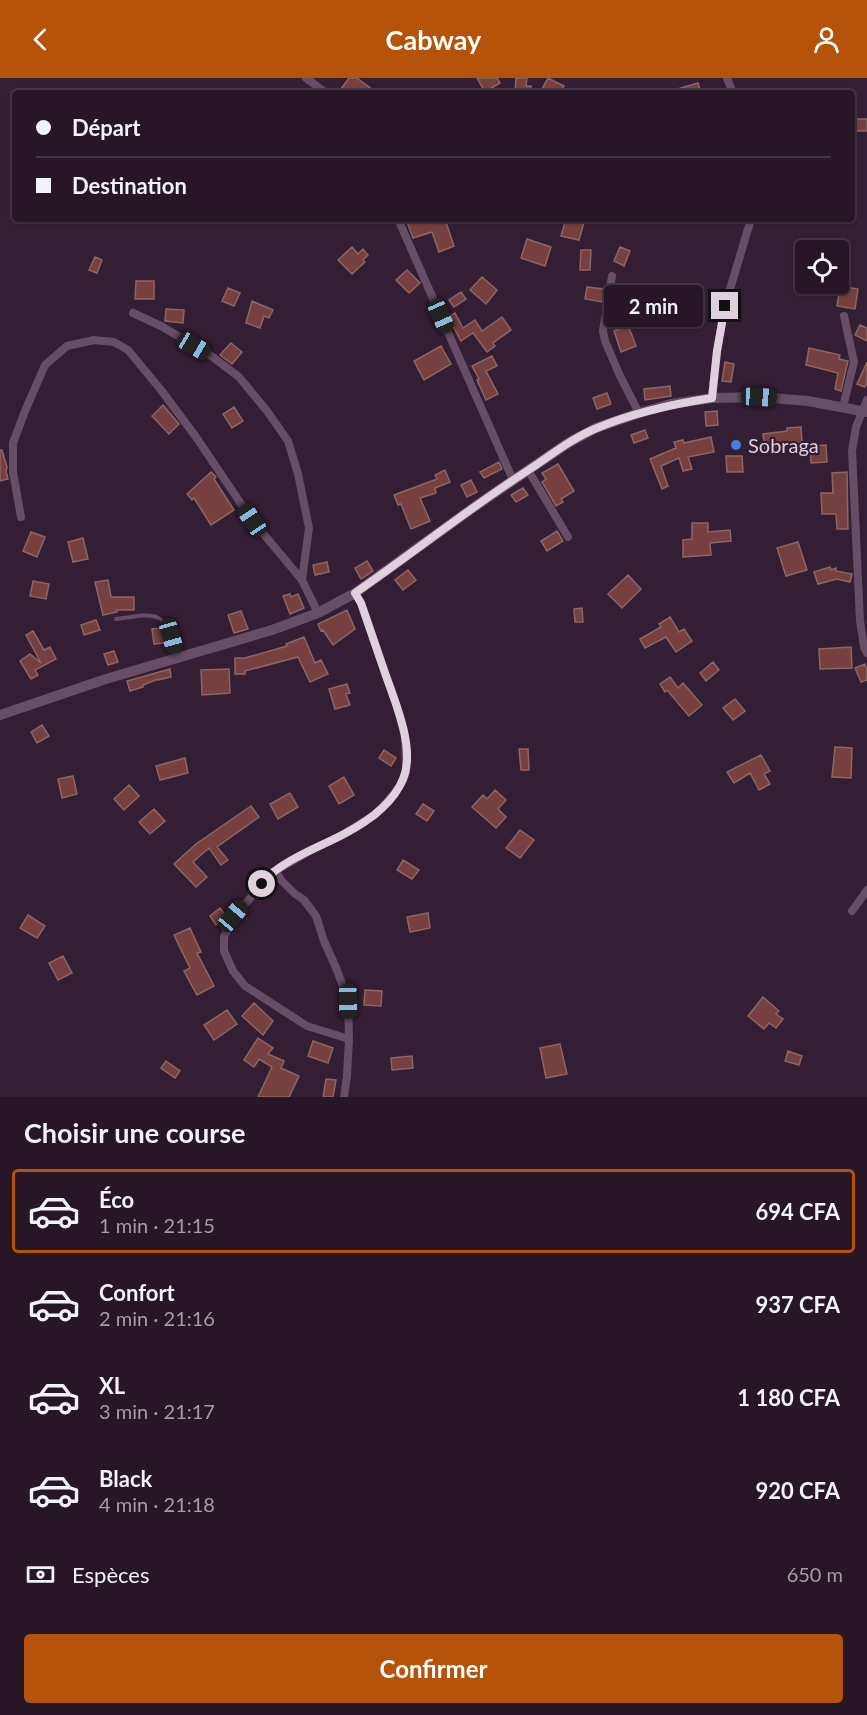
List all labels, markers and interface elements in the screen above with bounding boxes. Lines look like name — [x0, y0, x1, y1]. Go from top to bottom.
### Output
icon: back — [24, 23, 57, 56]
text: Cabway — [386, 23, 481, 56]
icon: person — [810, 23, 843, 56]
text: Départ — [72, 114, 140, 141]
text: Destination — [72, 172, 187, 199]
map controls — [795, 240, 849, 294]
button: locate — [795, 240, 849, 294]
callout: 2 min — [605, 285, 704, 327]
route end — [711, 292, 738, 319]
text: 2 min — [629, 294, 678, 318]
car — [425, 296, 457, 336]
car — [174, 329, 214, 363]
car — [741, 387, 777, 407]
place label: Sobraga — [748, 433, 819, 457]
marker: Sobraga — [729, 438, 743, 452]
car — [234, 500, 270, 540]
car — [157, 616, 185, 656]
route start — [248, 870, 275, 897]
car — [215, 896, 251, 936]
car — [339, 983, 357, 1019]
text: Choisir une course — [24, 1116, 246, 1149]
icon: car — [27, 1184, 81, 1238]
text: Éco — [99, 1186, 134, 1213]
text: 694 CFA — [755, 1198, 840, 1225]
text: 1 min · 21:15 — [99, 1213, 215, 1237]
icon: car — [27, 1277, 81, 1331]
text: Confort — [99, 1279, 175, 1306]
text: 937 CFA — [755, 1291, 840, 1318]
text: 2 min · 21:16 — [99, 1306, 215, 1330]
icon: car — [27, 1370, 81, 1424]
text: XL — [99, 1372, 125, 1399]
text: 1 180 CFA — [737, 1384, 840, 1411]
text: 3 min · 21:17 — [99, 1399, 215, 1423]
icon: car — [27, 1463, 81, 1517]
text: Black — [99, 1465, 152, 1492]
text: 920 CFA — [755, 1477, 840, 1504]
text: 4 min · 21:18 — [99, 1492, 215, 1516]
icon: cash — [24, 1558, 57, 1591]
text: Espèces — [72, 1561, 149, 1588]
text: 650 m — [787, 1562, 843, 1586]
button: Confirmer — [24, 1634, 843, 1703]

